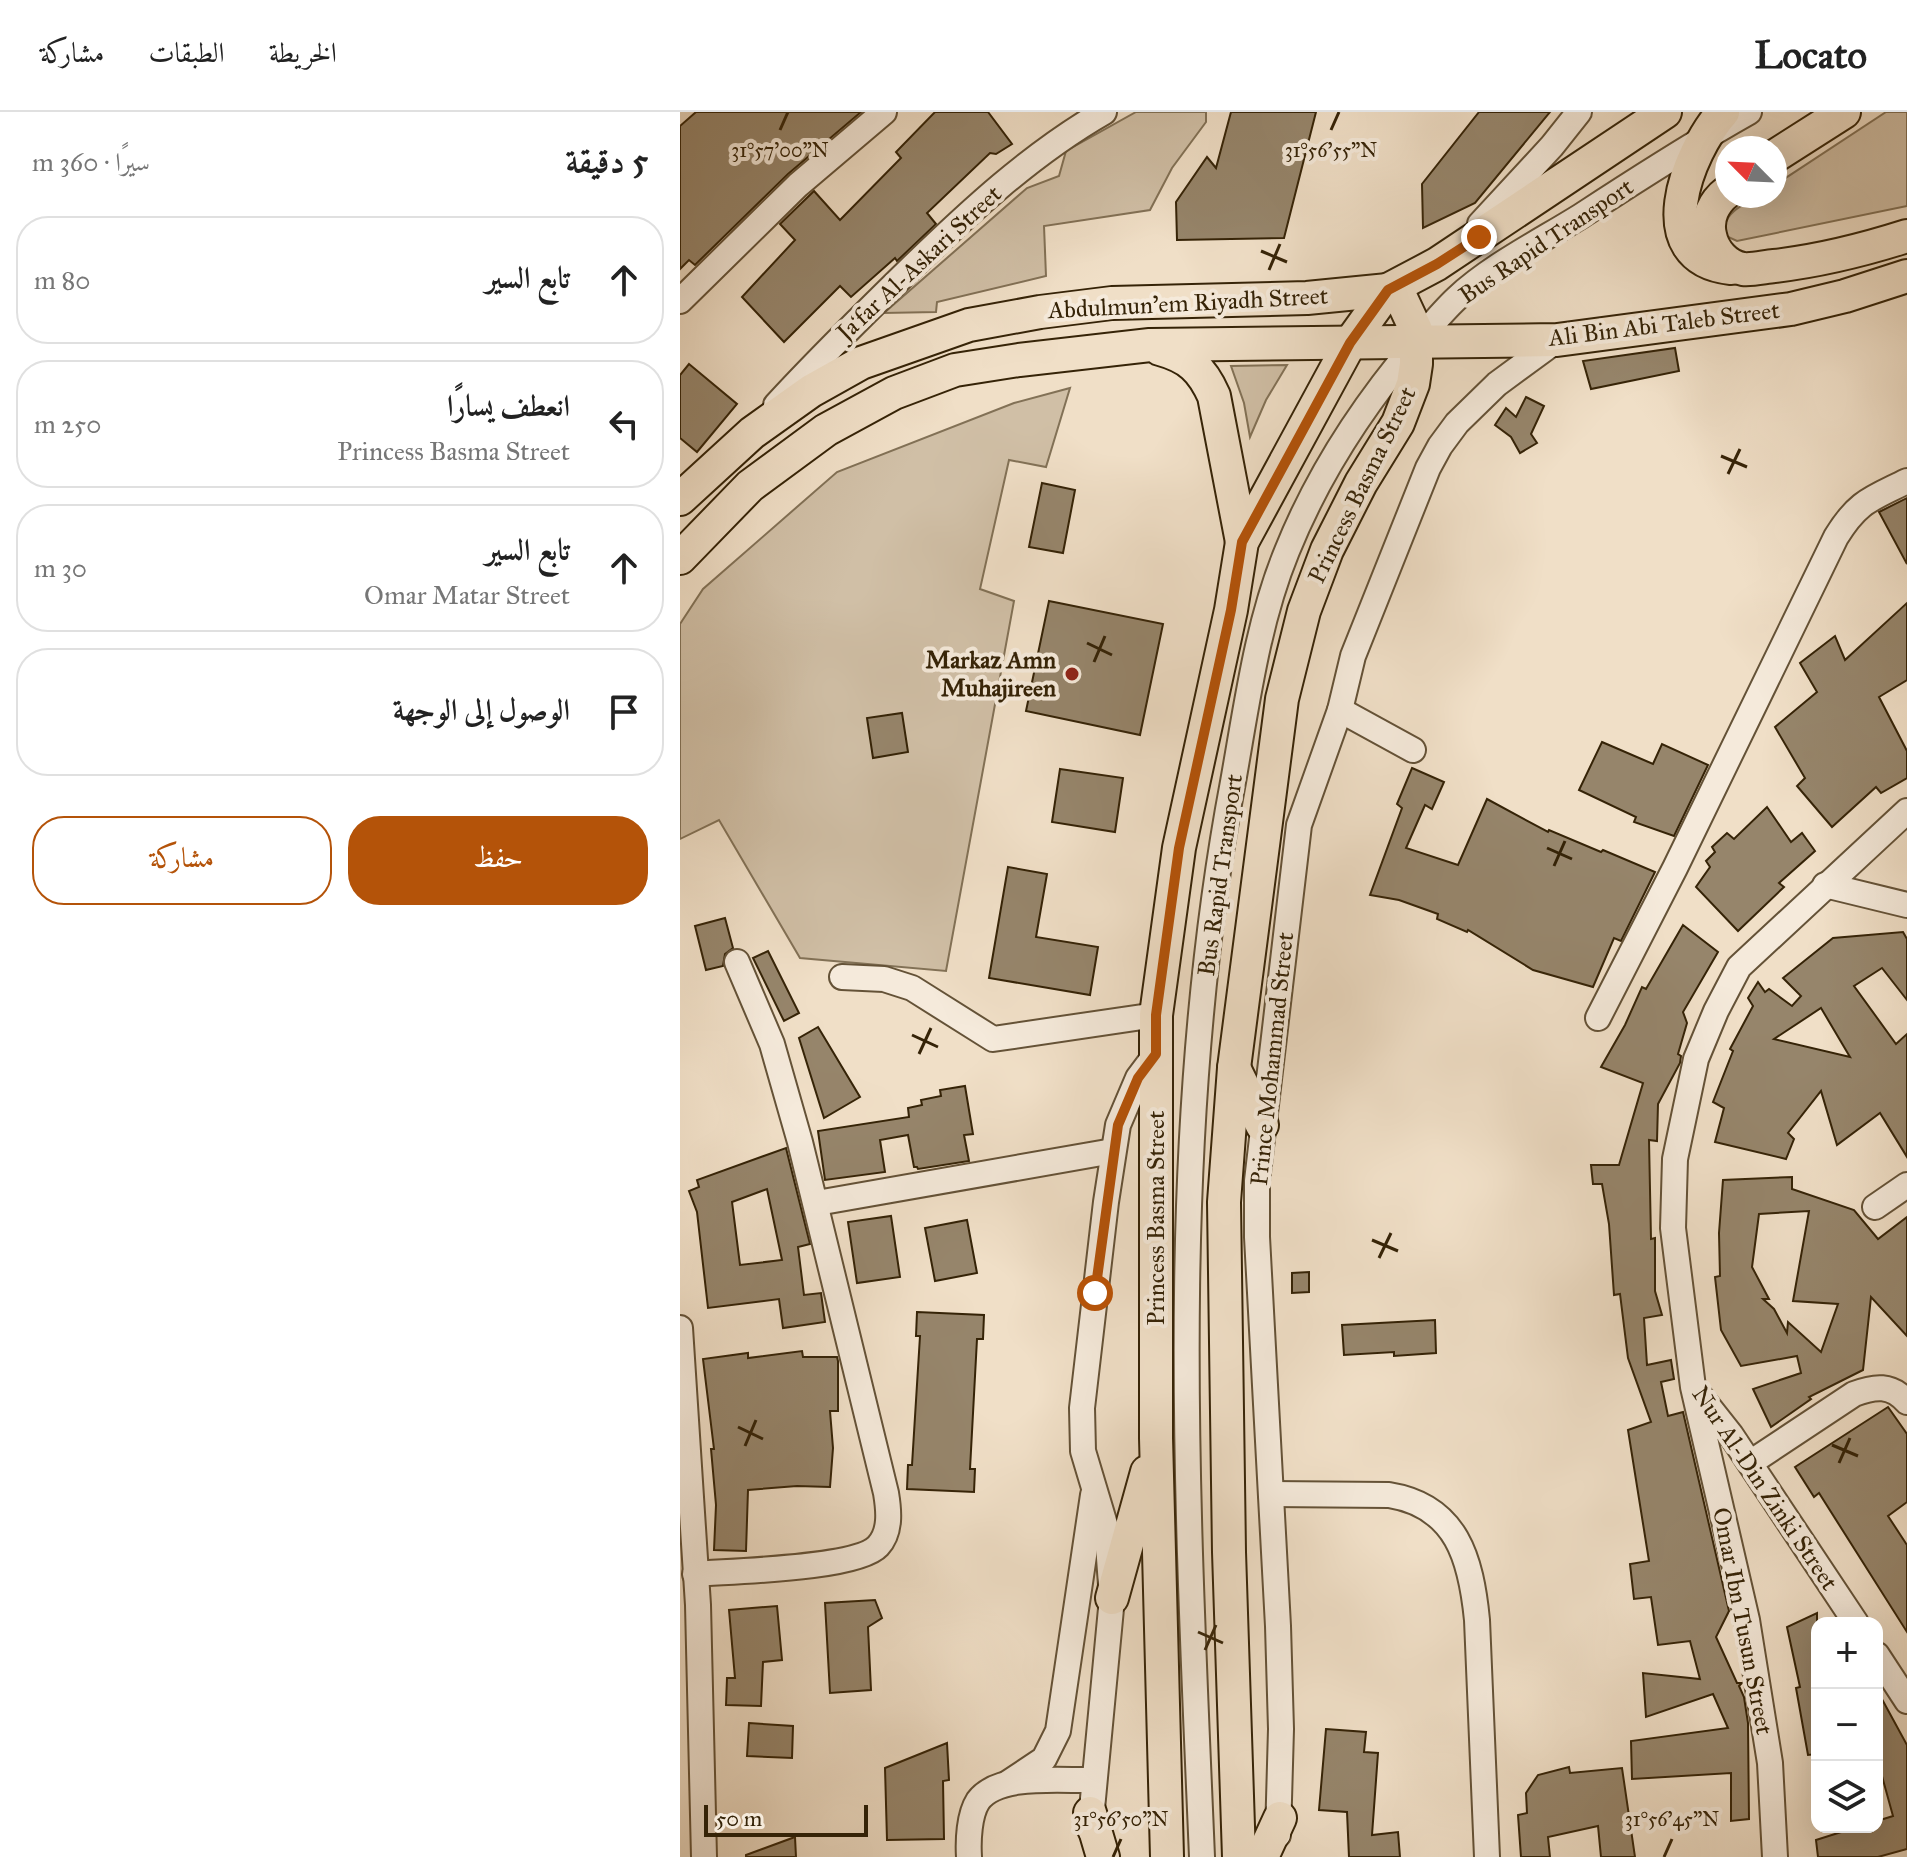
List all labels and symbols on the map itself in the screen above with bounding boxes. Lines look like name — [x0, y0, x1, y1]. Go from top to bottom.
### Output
north arrow — [1715, 136, 1787, 208]
text: 31°57'00"N — [731, 138, 829, 162]
text: 31°56'55"N — [1285, 138, 1377, 162]
street label: Bus Rapid Transport — [1453, 171, 1639, 310]
street label: Jaʻfar Al-Askari Street — [828, 178, 1008, 349]
route end — [1461, 219, 1497, 255]
street label: Abdulmun'em Riyadh Street — [1046, 281, 1329, 325]
street label: Ali Bin Abi Taleb Street — [1546, 295, 1782, 353]
street label: Princess Basma Street — [1301, 381, 1423, 588]
place label: Markaz Amn Muhajireen — [925, 645, 1056, 703]
marker: Markaz Amn Muhajireen — [1063, 665, 1081, 683]
street label: Bus Rapid Transport — [1191, 772, 1249, 978]
street label: Prince Mohammad Street — [1244, 930, 1300, 1187]
street label: Princess Basma Street — [1141, 1110, 1171, 1325]
route start — [1077, 1275, 1113, 1311]
street label: Nur Al-Din Zinki Street — [1685, 1380, 1845, 1596]
street label: Omar Ibn Tusun Street — [1706, 1505, 1780, 1738]
scale bar — [704, 1801, 868, 1837]
text: 31°56'50"N — [1074, 1807, 1168, 1831]
text: 31°56'45"N — [1625, 1807, 1719, 1831]

